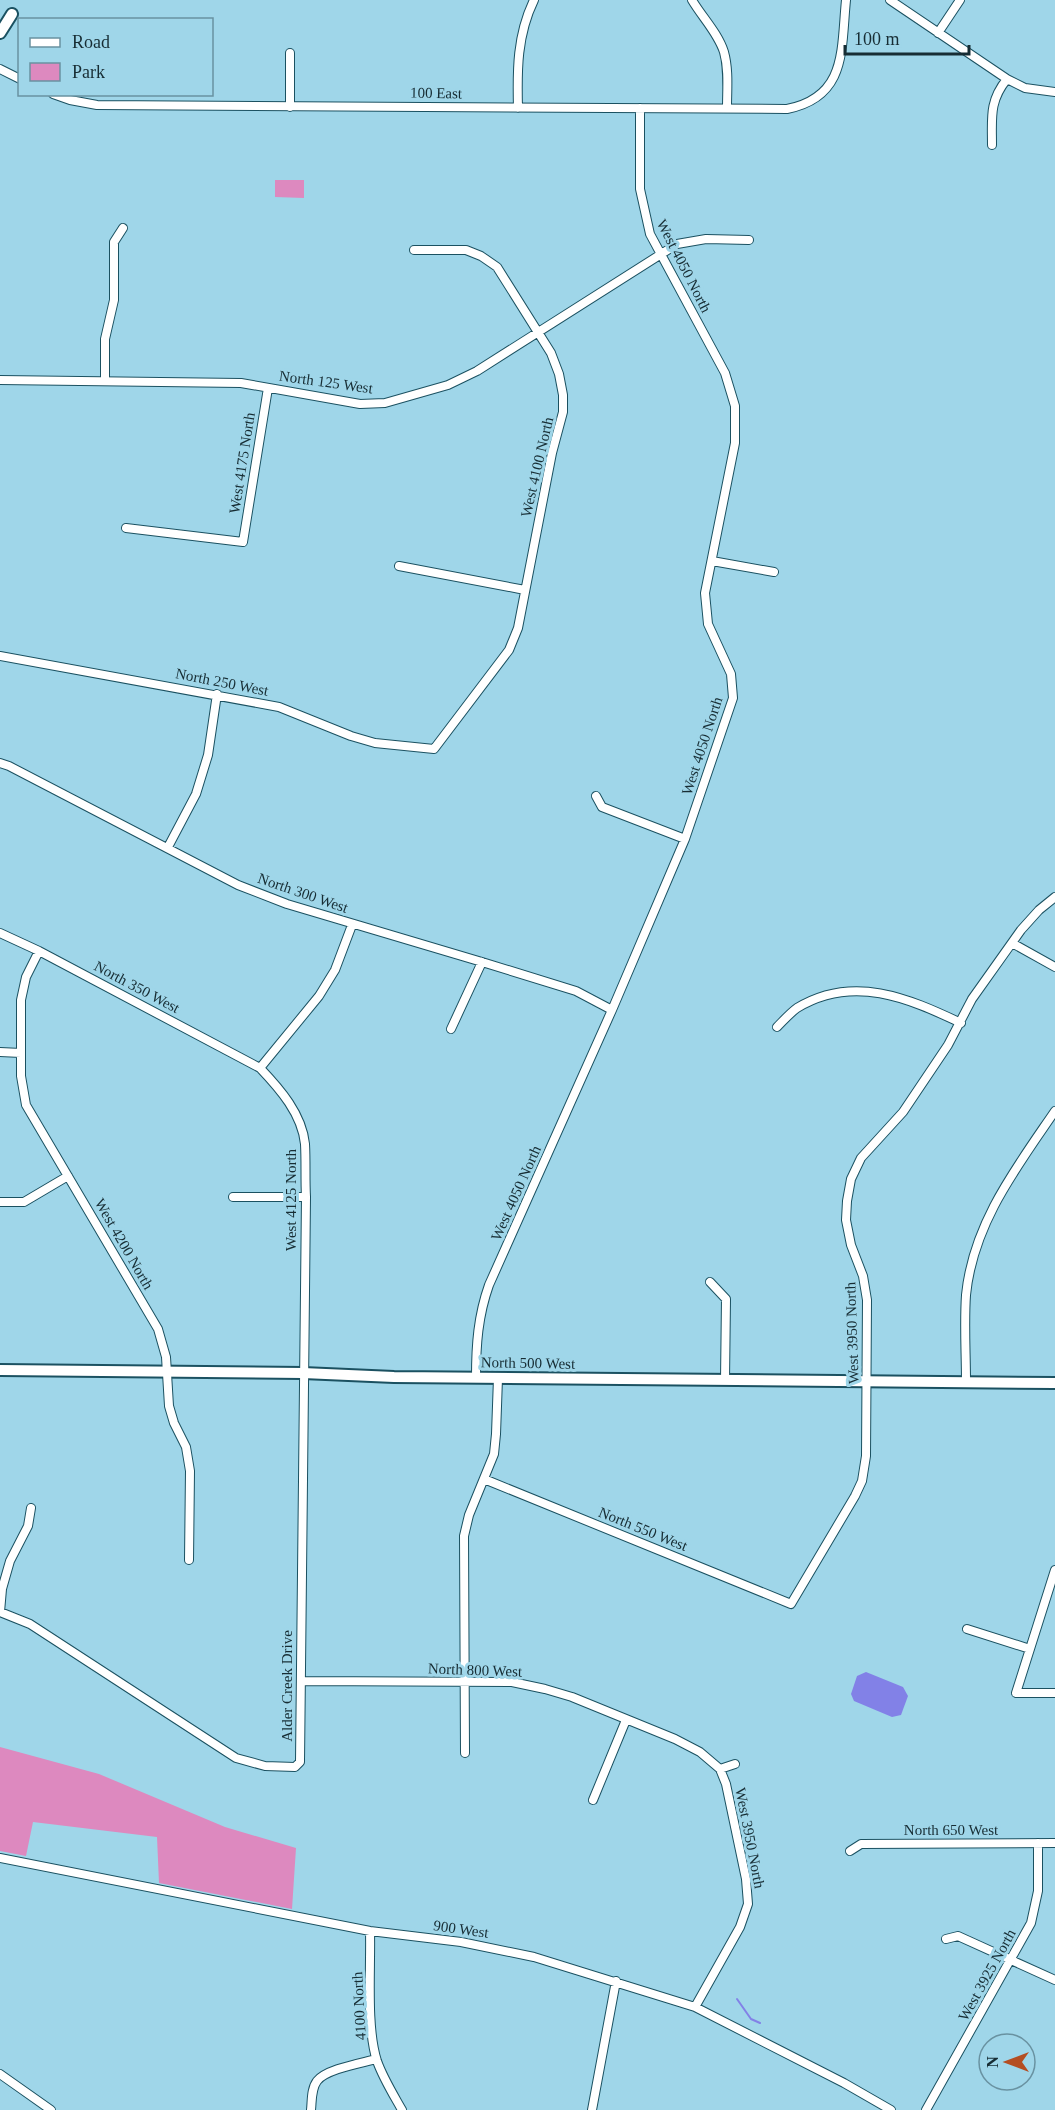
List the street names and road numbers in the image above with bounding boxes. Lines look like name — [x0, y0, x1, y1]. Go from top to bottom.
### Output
street label: 100 East — [410, 85, 463, 101]
street label: West 4050 North — [654, 217, 715, 316]
street label: North 125 West — [278, 368, 375, 397]
street label: West 4175 North — [226, 411, 258, 515]
street label: West 4100 North — [518, 415, 556, 519]
street label: North 250 West — [174, 665, 271, 699]
street label: West 4050 North — [679, 694, 726, 797]
street label: North 300 West — [256, 870, 351, 916]
street label: North 350 West — [92, 958, 183, 1017]
street label: West 4050 North — [488, 1143, 544, 1243]
street label: West 4125 North — [283, 1148, 299, 1251]
street label: West 4200 North — [92, 1196, 157, 1293]
street label: West 3950 North — [842, 1281, 862, 1384]
street label: North 500 West — [481, 1354, 576, 1372]
street label: North 550 West — [596, 1504, 691, 1554]
street label: Alder Creek Drive — [279, 1630, 295, 1742]
street label: North 800 West — [428, 1660, 523, 1680]
street label: West 3950 North — [732, 1786, 768, 1890]
street label: North 650 West — [904, 1822, 999, 1838]
street label: 900 West — [432, 1917, 490, 1941]
street label: West 3925 North — [955, 1926, 1019, 2024]
street label: 4100 North — [349, 1971, 369, 2041]

